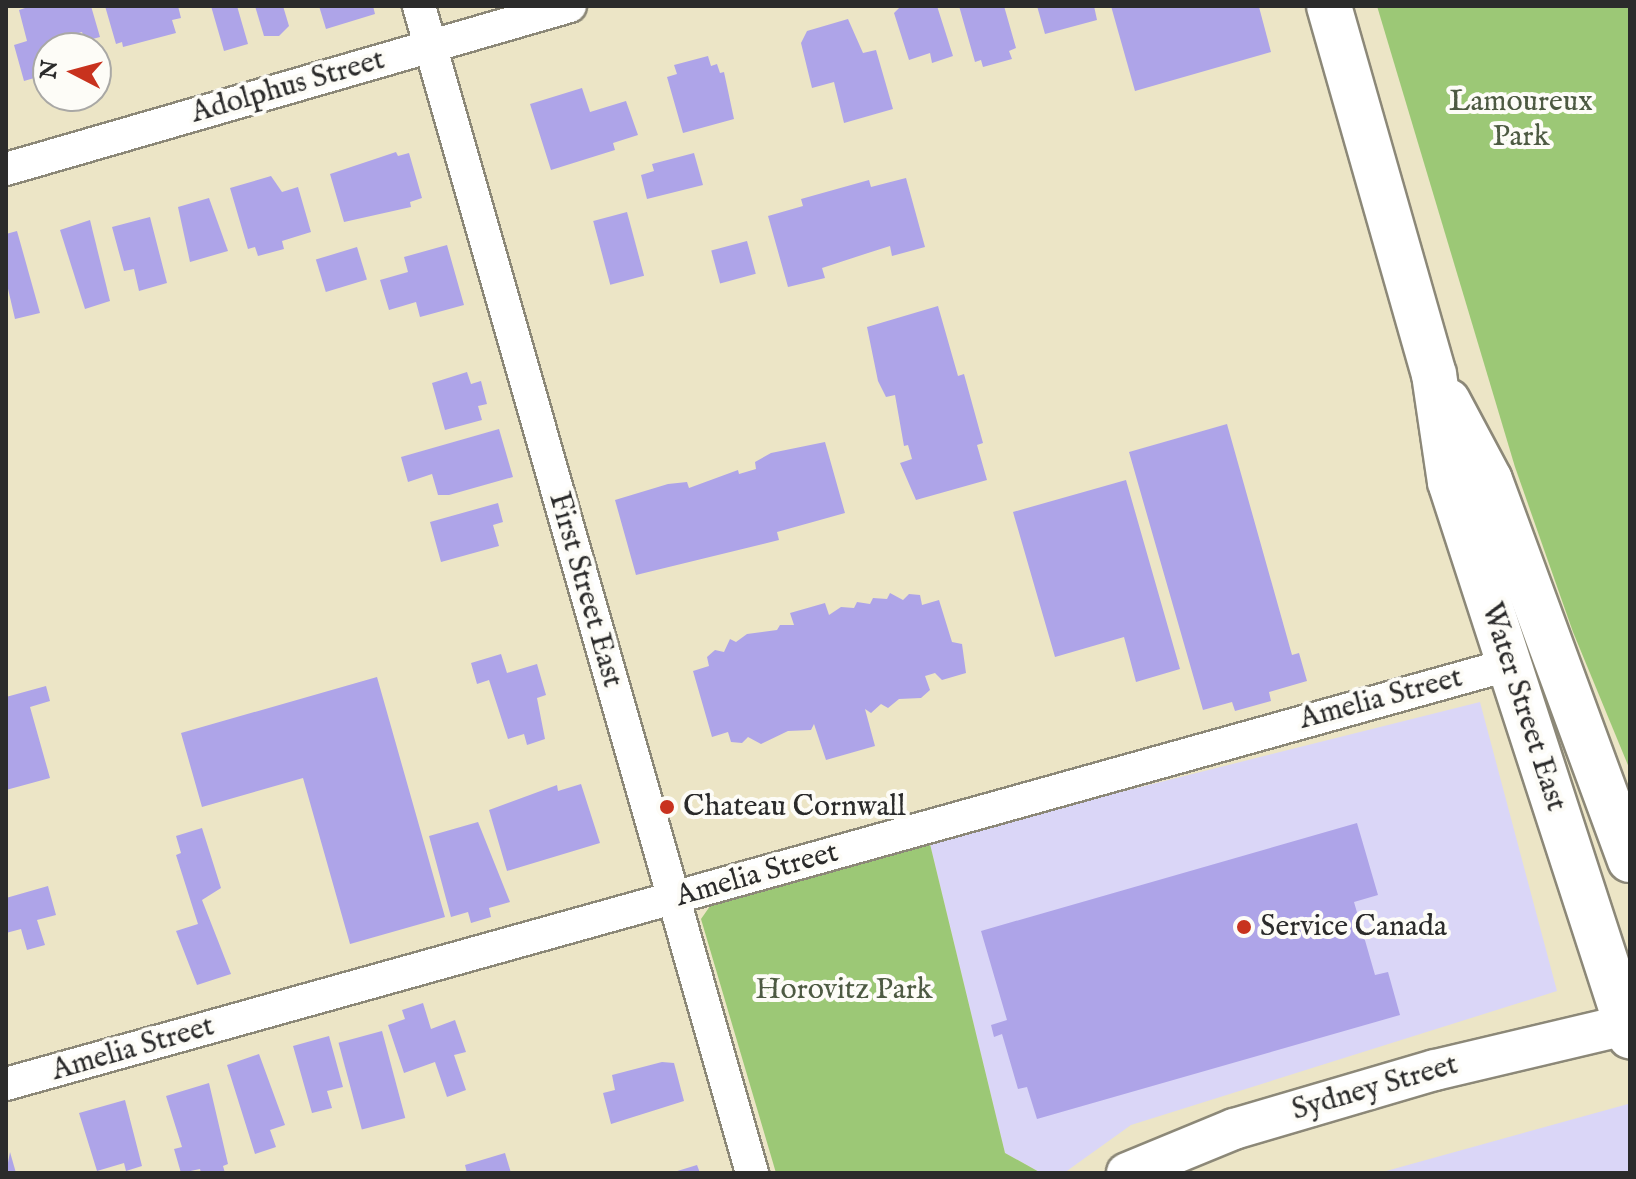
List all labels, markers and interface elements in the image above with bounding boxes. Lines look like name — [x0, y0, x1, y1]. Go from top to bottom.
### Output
north arrow — [32, 32, 112, 112]
street label: Adolphus Street — [187, 42, 389, 132]
text: N — [35, 59, 65, 81]
park label: Lamoureux Park — [1449, 84, 1593, 154]
street label: First Street East — [540, 488, 630, 692]
street label: Water Street East — [1472, 598, 1574, 816]
street label: Amelia Street — [1295, 660, 1467, 738]
place label: Chateau Cornwall — [683, 789, 906, 825]
marker: Chateau Cornwall — [658, 798, 676, 816]
street label: Amelia Street — [672, 835, 842, 915]
place label: Service Canada — [1260, 909, 1447, 945]
marker: Service Canada — [1235, 918, 1253, 936]
park label: Horovitz Park — [755, 972, 933, 1008]
street label: Amelia Street — [48, 1009, 218, 1089]
street label: Sydney Street — [1288, 1047, 1462, 1129]

